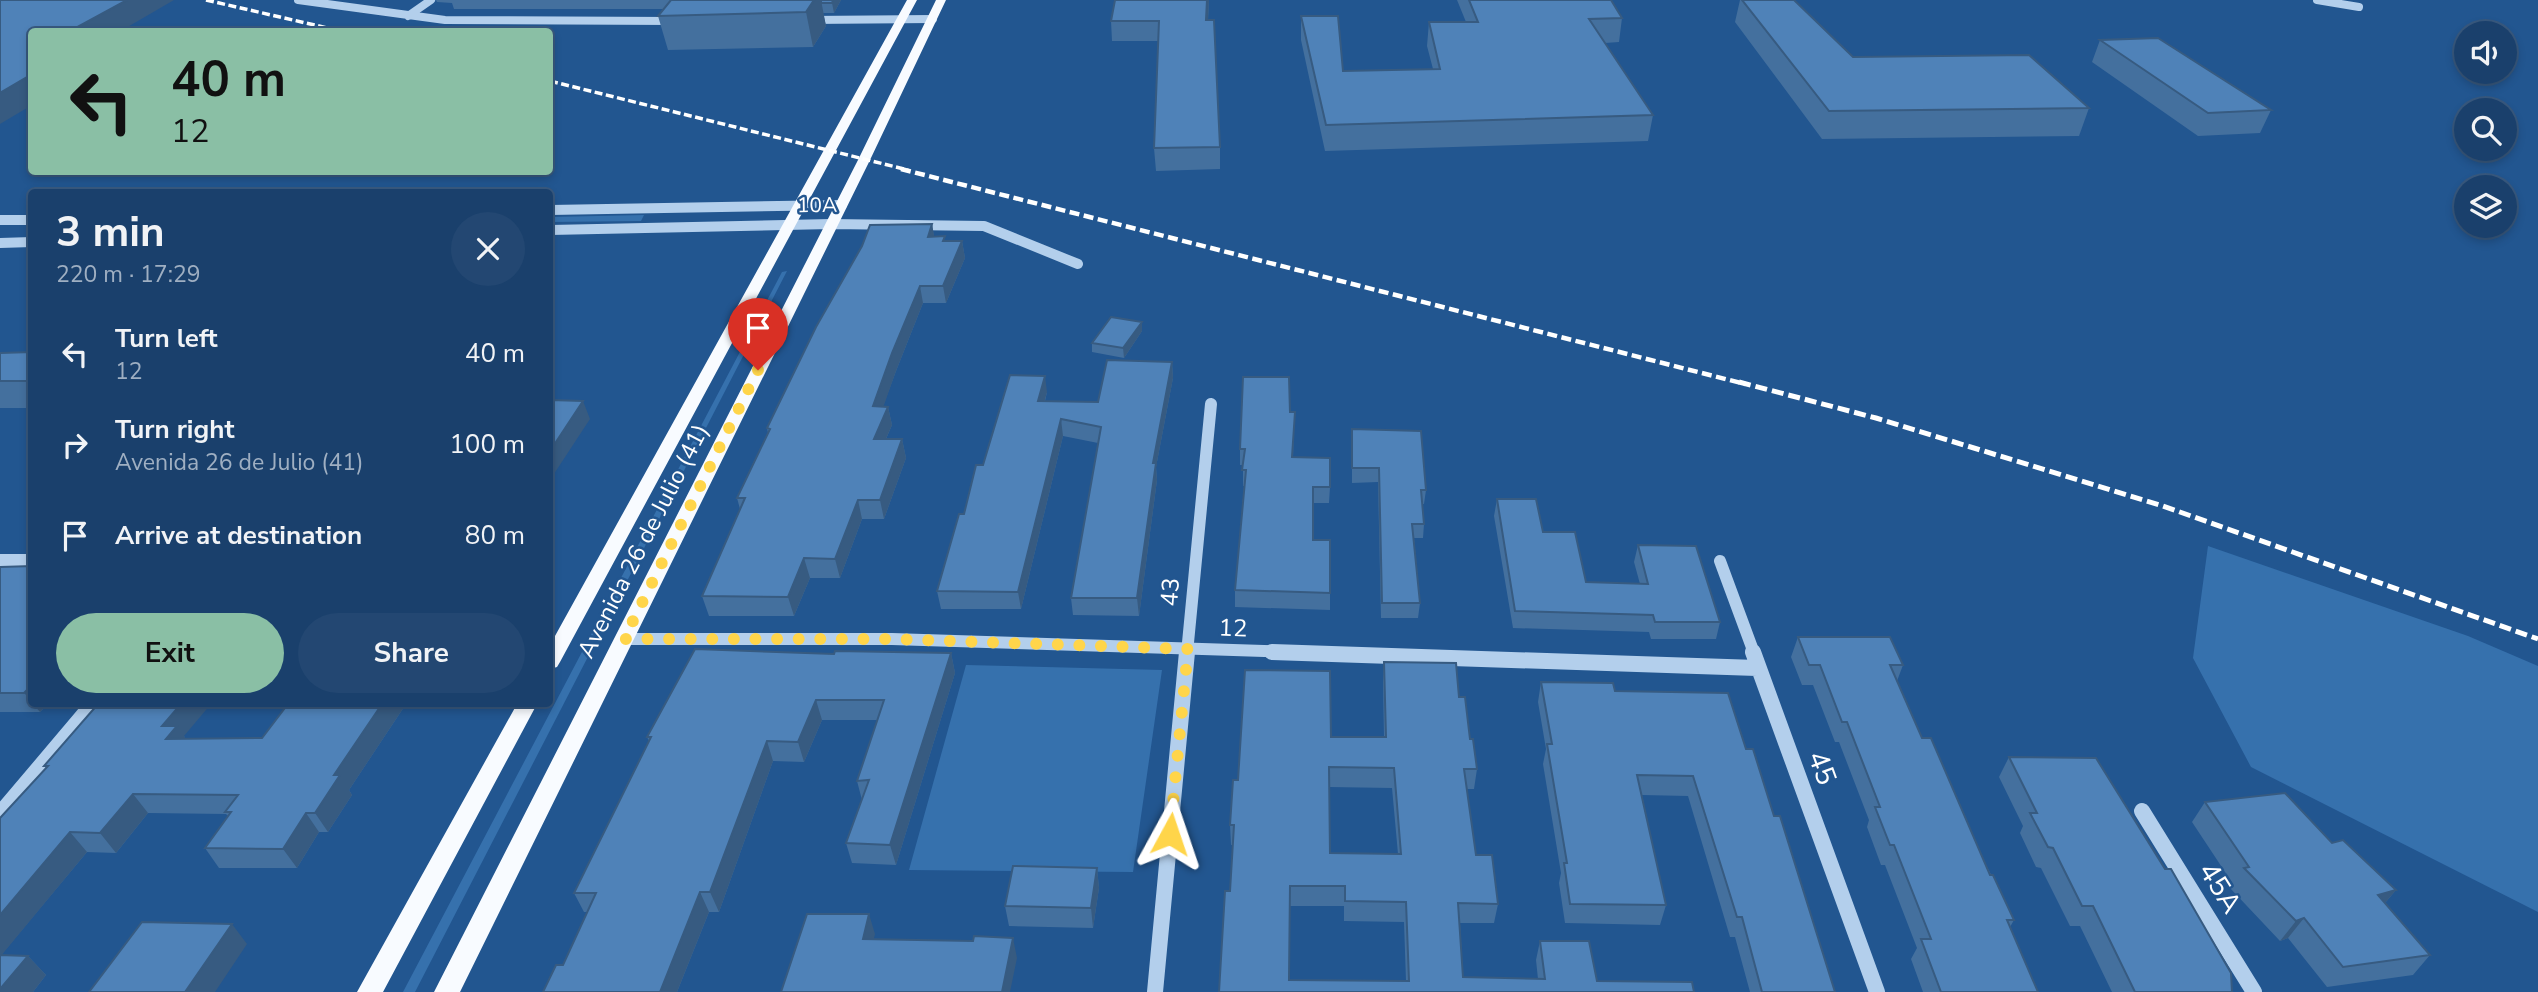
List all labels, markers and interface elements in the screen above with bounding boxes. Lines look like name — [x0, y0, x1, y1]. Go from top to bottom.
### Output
map controls — [2454, 21, 2517, 238]
button: sound — [2454, 21, 2517, 84]
text: 40 m — [171, 46, 286, 113]
icon: left — [56, 56, 147, 147]
button: search — [2454, 98, 2517, 161]
text: 12 — [171, 110, 209, 153]
button: layers — [2454, 175, 2517, 238]
street label: 10A — [797, 191, 837, 219]
text: 3 min — [56, 204, 165, 261]
button: close — [451, 212, 525, 286]
text: 220 m · 17:29 — [56, 259, 201, 290]
pin — [728, 298, 788, 370]
icon: arrive — [739, 309, 777, 347]
text: Turn left — [115, 321, 218, 356]
icon: left — [56, 335, 94, 373]
text: 40 m — [465, 336, 525, 371]
text: 12 — [115, 356, 143, 387]
text: Turn right — [115, 412, 234, 447]
street label: Avenida 26 de Julio (41) — [570, 418, 716, 664]
icon: right — [56, 426, 94, 464]
text: 100 m — [449, 427, 525, 462]
text: Avenida 26 de Julio (41) — [115, 447, 363, 478]
icon: arrive — [56, 517, 94, 555]
text: Arrive at destination — [115, 518, 362, 553]
text: 80 m — [465, 518, 525, 553]
street label: 43 — [1153, 576, 1187, 608]
street label: 12 — [1218, 612, 1248, 644]
button: Exit — [56, 613, 284, 693]
button: Share — [298, 613, 525, 693]
street label: 45 — [1798, 746, 1846, 790]
position arrow — [1133, 797, 1207, 871]
street label: 45A — [2190, 855, 2250, 921]

